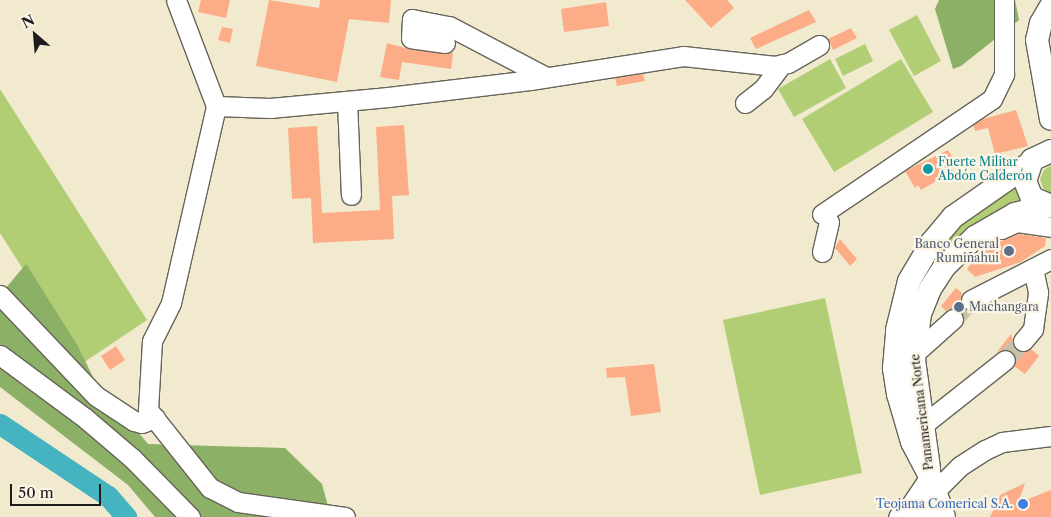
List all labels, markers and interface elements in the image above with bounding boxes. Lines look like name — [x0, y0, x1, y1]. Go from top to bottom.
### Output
north arrow — [10, 10, 60, 60]
text: N — [19, 11, 38, 32]
place label: Fuerte Militar Abdón Calderón — [938, 155, 1032, 183]
marker: Fuerte Militar Abdón Calderón — [922, 163, 934, 175]
place label: Banco General Rumiñahui — [914, 237, 999, 265]
marker: Banco General Rumiñahui — [1003, 245, 1015, 257]
place label: Machangara — [969, 300, 1039, 314]
marker: Machangara — [953, 301, 965, 313]
street label: Panamericana Norte — [908, 353, 936, 471]
scale bar — [12, 474, 104, 506]
text: 50 m — [18, 483, 54, 502]
place label: Teojama Comerical S.A. — [876, 497, 1013, 511]
marker: Teojama Comerical S.A. — [1017, 498, 1029, 510]

